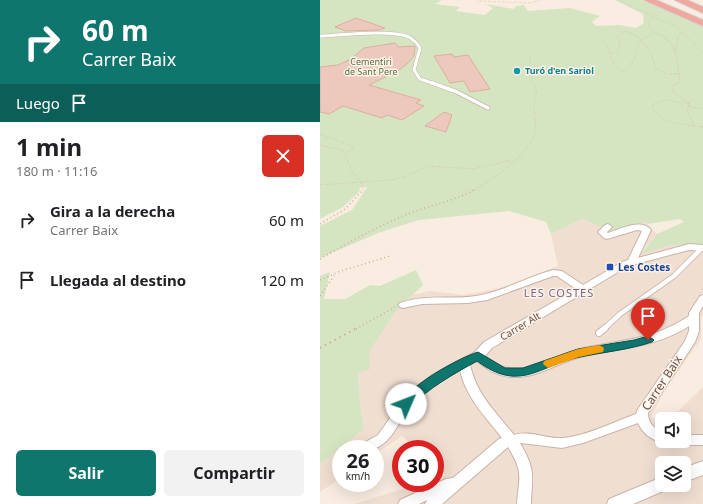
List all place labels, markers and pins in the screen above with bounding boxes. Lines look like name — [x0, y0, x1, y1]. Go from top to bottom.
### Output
place label: Turó d'en Sariol — [525, 64, 594, 77]
marker: Turó d'en Sariol — [512, 66, 522, 76]
place label: Les Costes — [618, 260, 670, 274]
marker: Les Costes — [605, 262, 615, 272]
pin — [631, 299, 665, 340]

